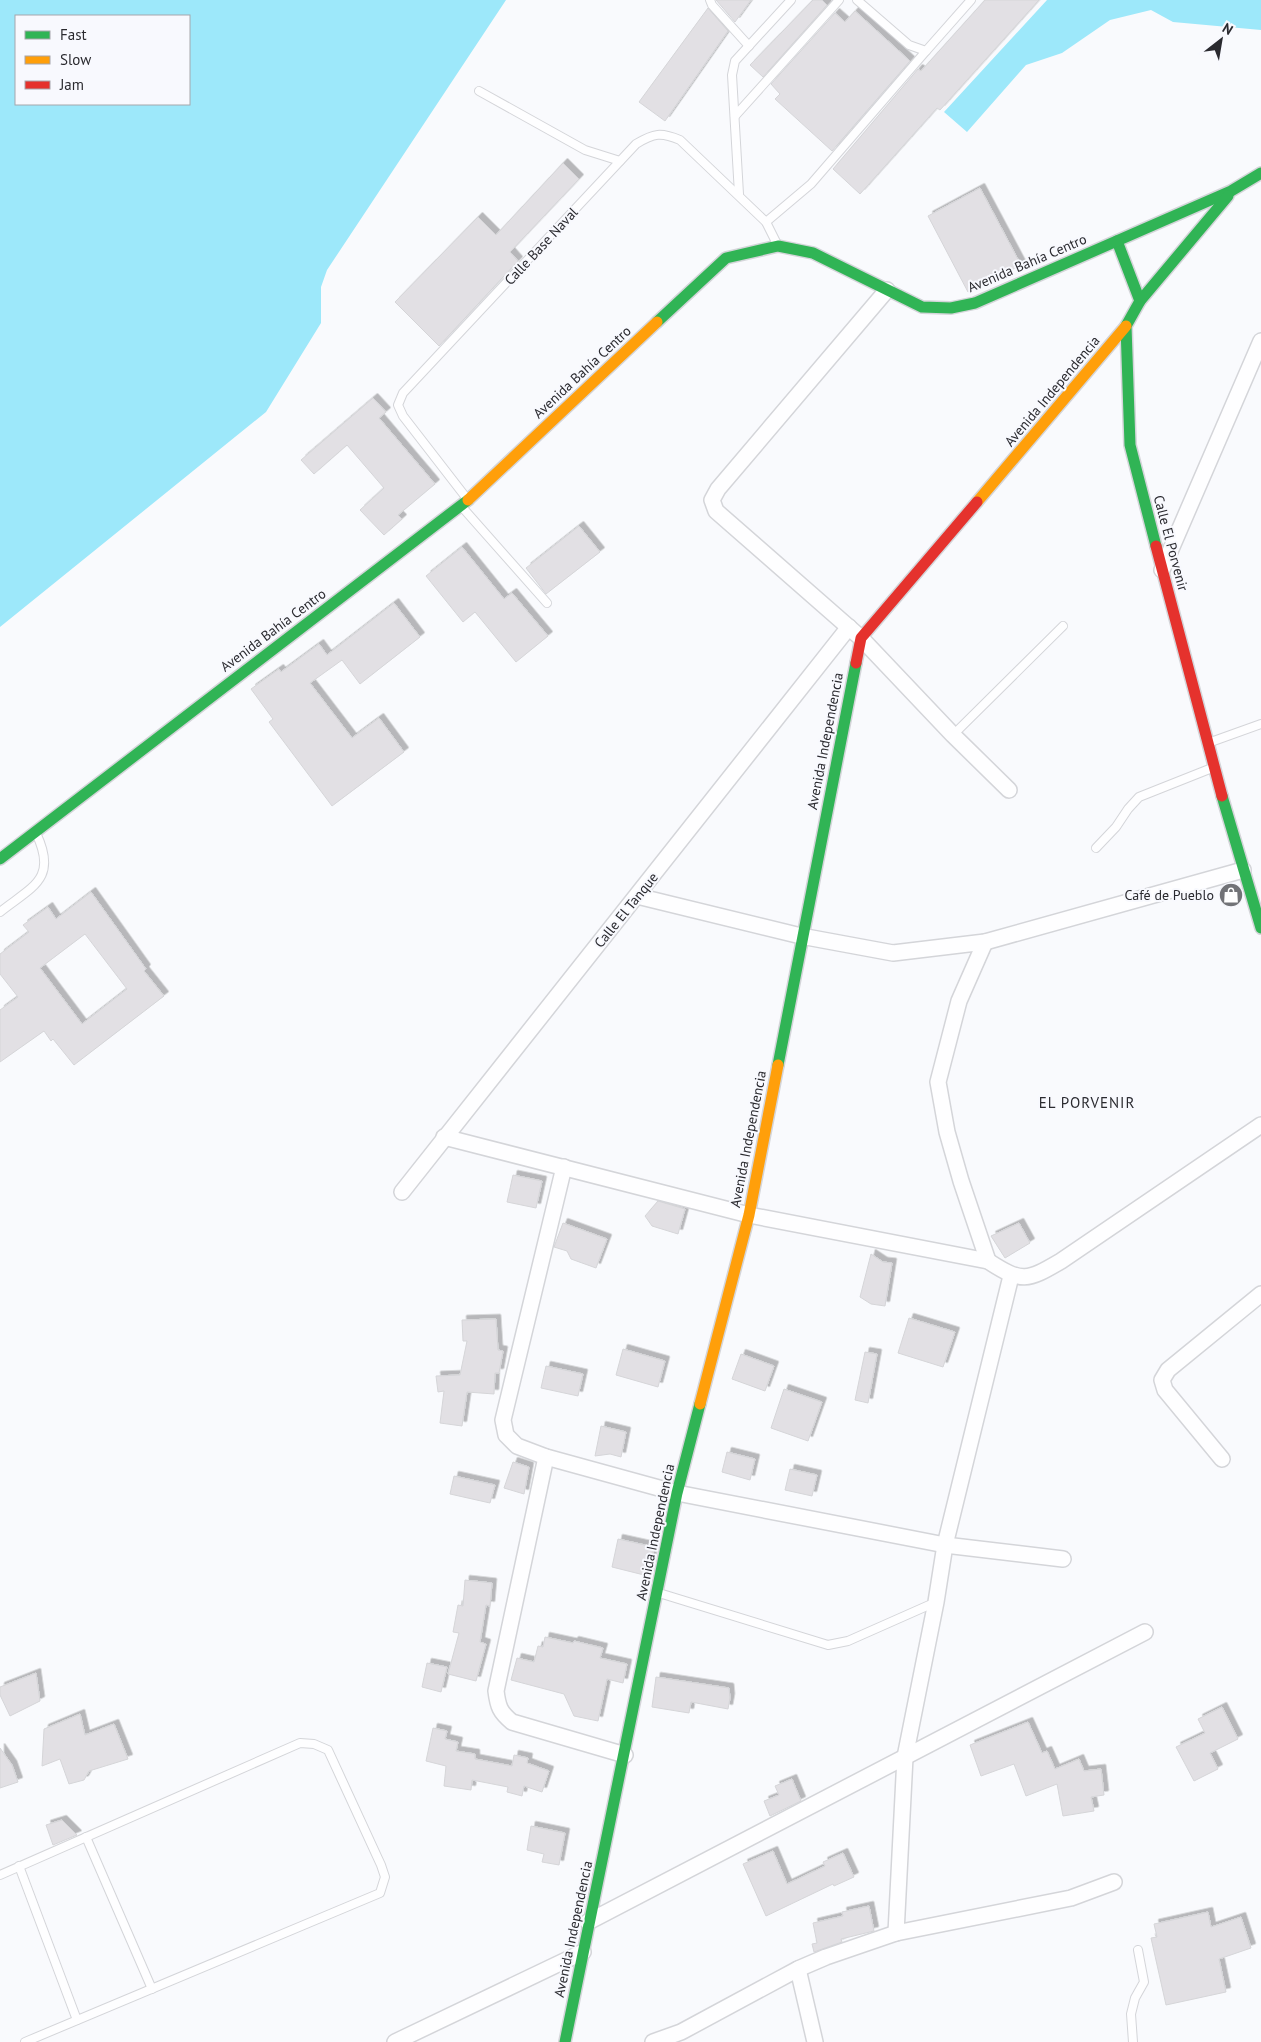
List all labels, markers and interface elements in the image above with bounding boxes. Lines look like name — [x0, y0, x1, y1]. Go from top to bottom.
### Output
legend — [15, 15, 190, 105]
north arrow — [1196, 15, 1246, 65]
text: N — [1219, 19, 1236, 39]
text: Fast — [60, 25, 87, 44]
text: Slow — [60, 50, 91, 69]
text: Jam — [59, 75, 84, 94]
street label: Calle Base Naval — [500, 203, 582, 289]
street label: Avenida Bahía Centro — [965, 230, 1089, 296]
street label: Avenida Bahía Centro — [529, 322, 635, 422]
street label: Avenida Independencia — [1000, 332, 1104, 450]
street label: Calle El Porvenir — [1150, 493, 1193, 593]
street label: Avenida Bahía Centro — [217, 584, 329, 676]
street label: Avenida Independencia — [803, 671, 847, 811]
street label: Calle El Tanque — [590, 869, 662, 951]
shop icon: Café de Pueblo — [1218, 882, 1244, 908]
place label: Café de Pueblo — [1125, 886, 1214, 904]
street label: Avenida Independencia — [726, 1069, 770, 1209]
district label: EL PORVENIR — [1039, 1093, 1135, 1112]
street label: Avenida Independencia — [632, 1462, 678, 1602]
street label: Avenida Independencia — [550, 1859, 596, 1999]

